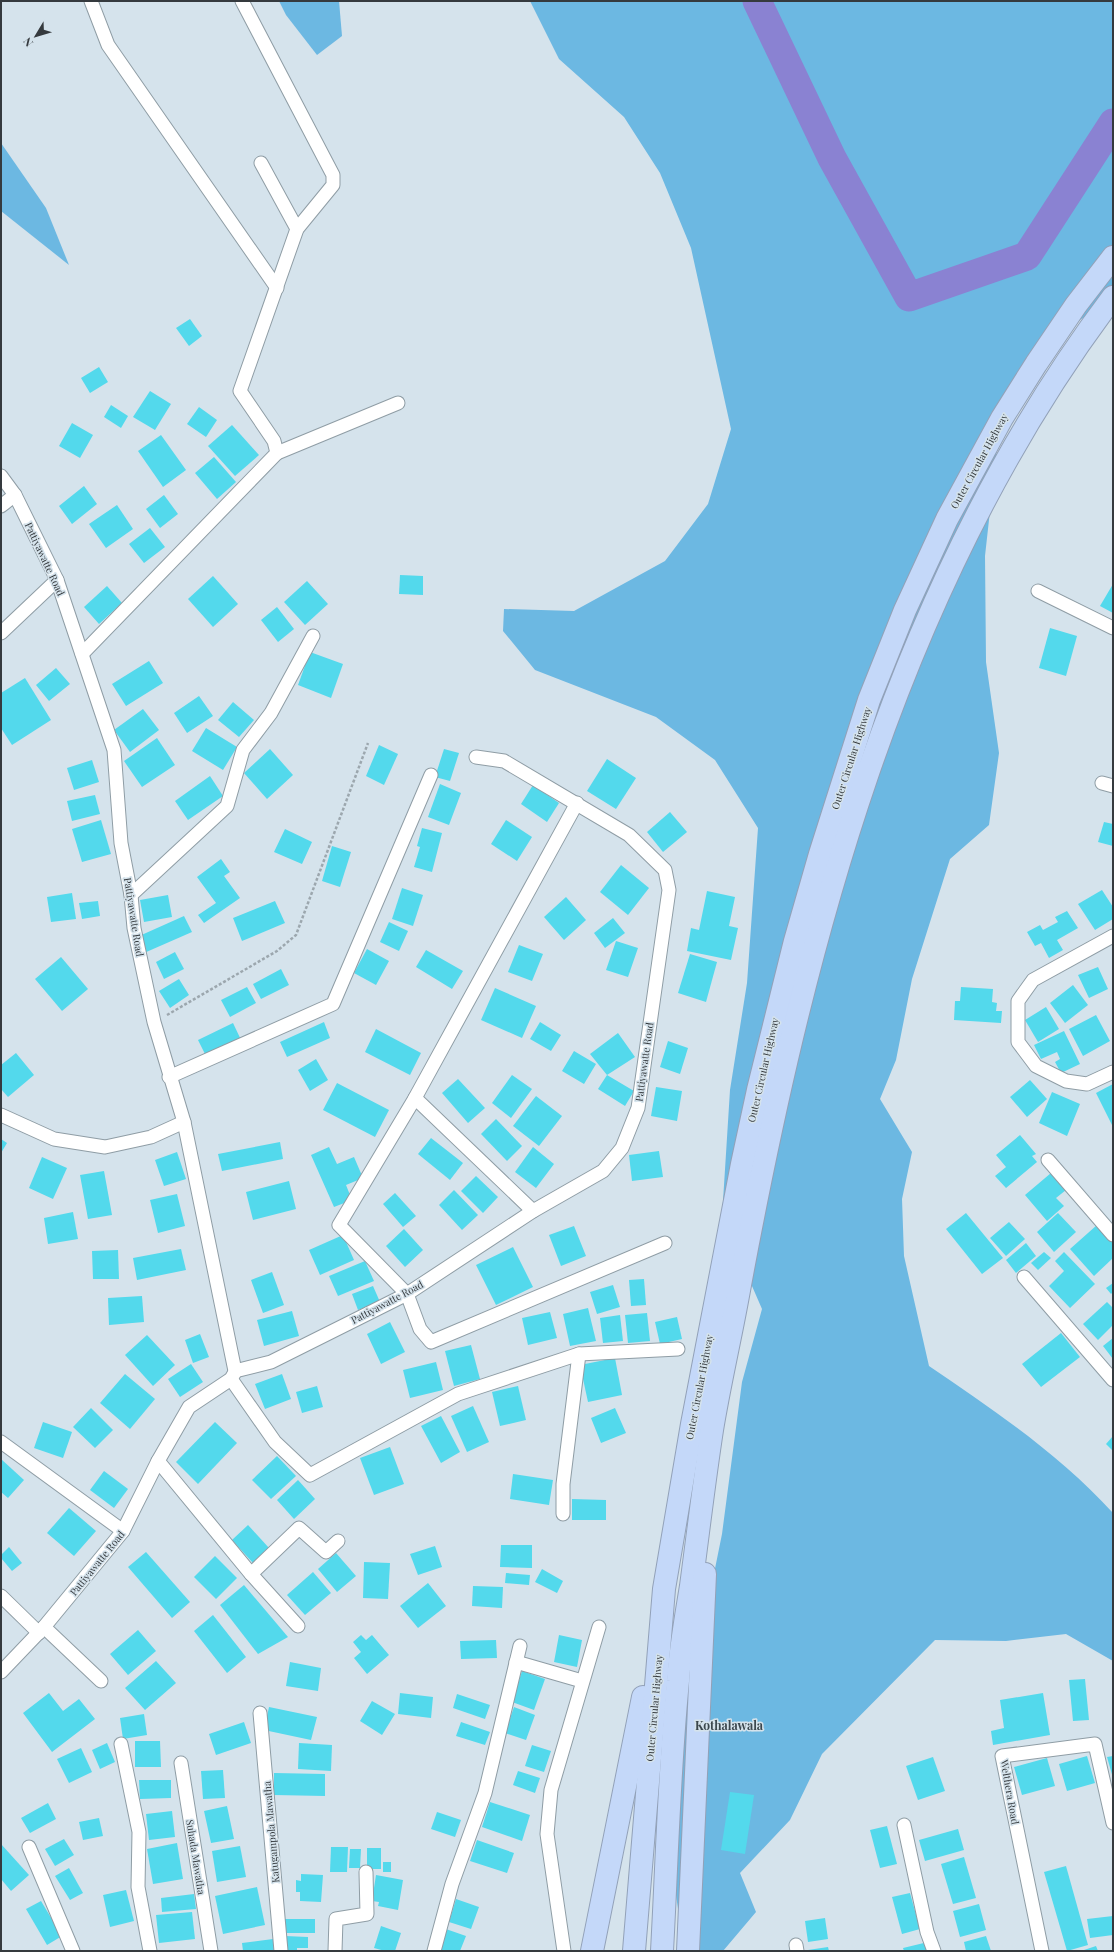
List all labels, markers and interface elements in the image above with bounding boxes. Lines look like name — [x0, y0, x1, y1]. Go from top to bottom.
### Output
north arrow — [16, 16, 56, 56]
text: N — [19, 35, 36, 50]
street label: Outer Circular Highway — [947, 411, 1011, 511]
street label: Pattiyawatte Road — [22, 520, 68, 598]
street label: Outer Circular Highway — [828, 705, 874, 811]
street label: Pattiyawatte Road — [121, 876, 147, 958]
street label: Outer Circular Highway — [744, 1016, 782, 1124]
street label: Pattiyawatte Road — [632, 1021, 657, 1103]
street label: Pattiyawatte Road — [348, 1277, 426, 1327]
street label: Outer Circular Highway — [682, 1333, 716, 1441]
street label: Pattiyawatte Road — [66, 1527, 128, 1598]
street label: Outer Circular Highway — [642, 1654, 666, 1762]
district label: Kothalawala — [695, 1717, 764, 1733]
street label: Welthera Road — [997, 1758, 1023, 1826]
street label: Katugampola Mawatha — [260, 1781, 282, 1883]
street label: Suhada Mawatha — [183, 1818, 209, 1896]

